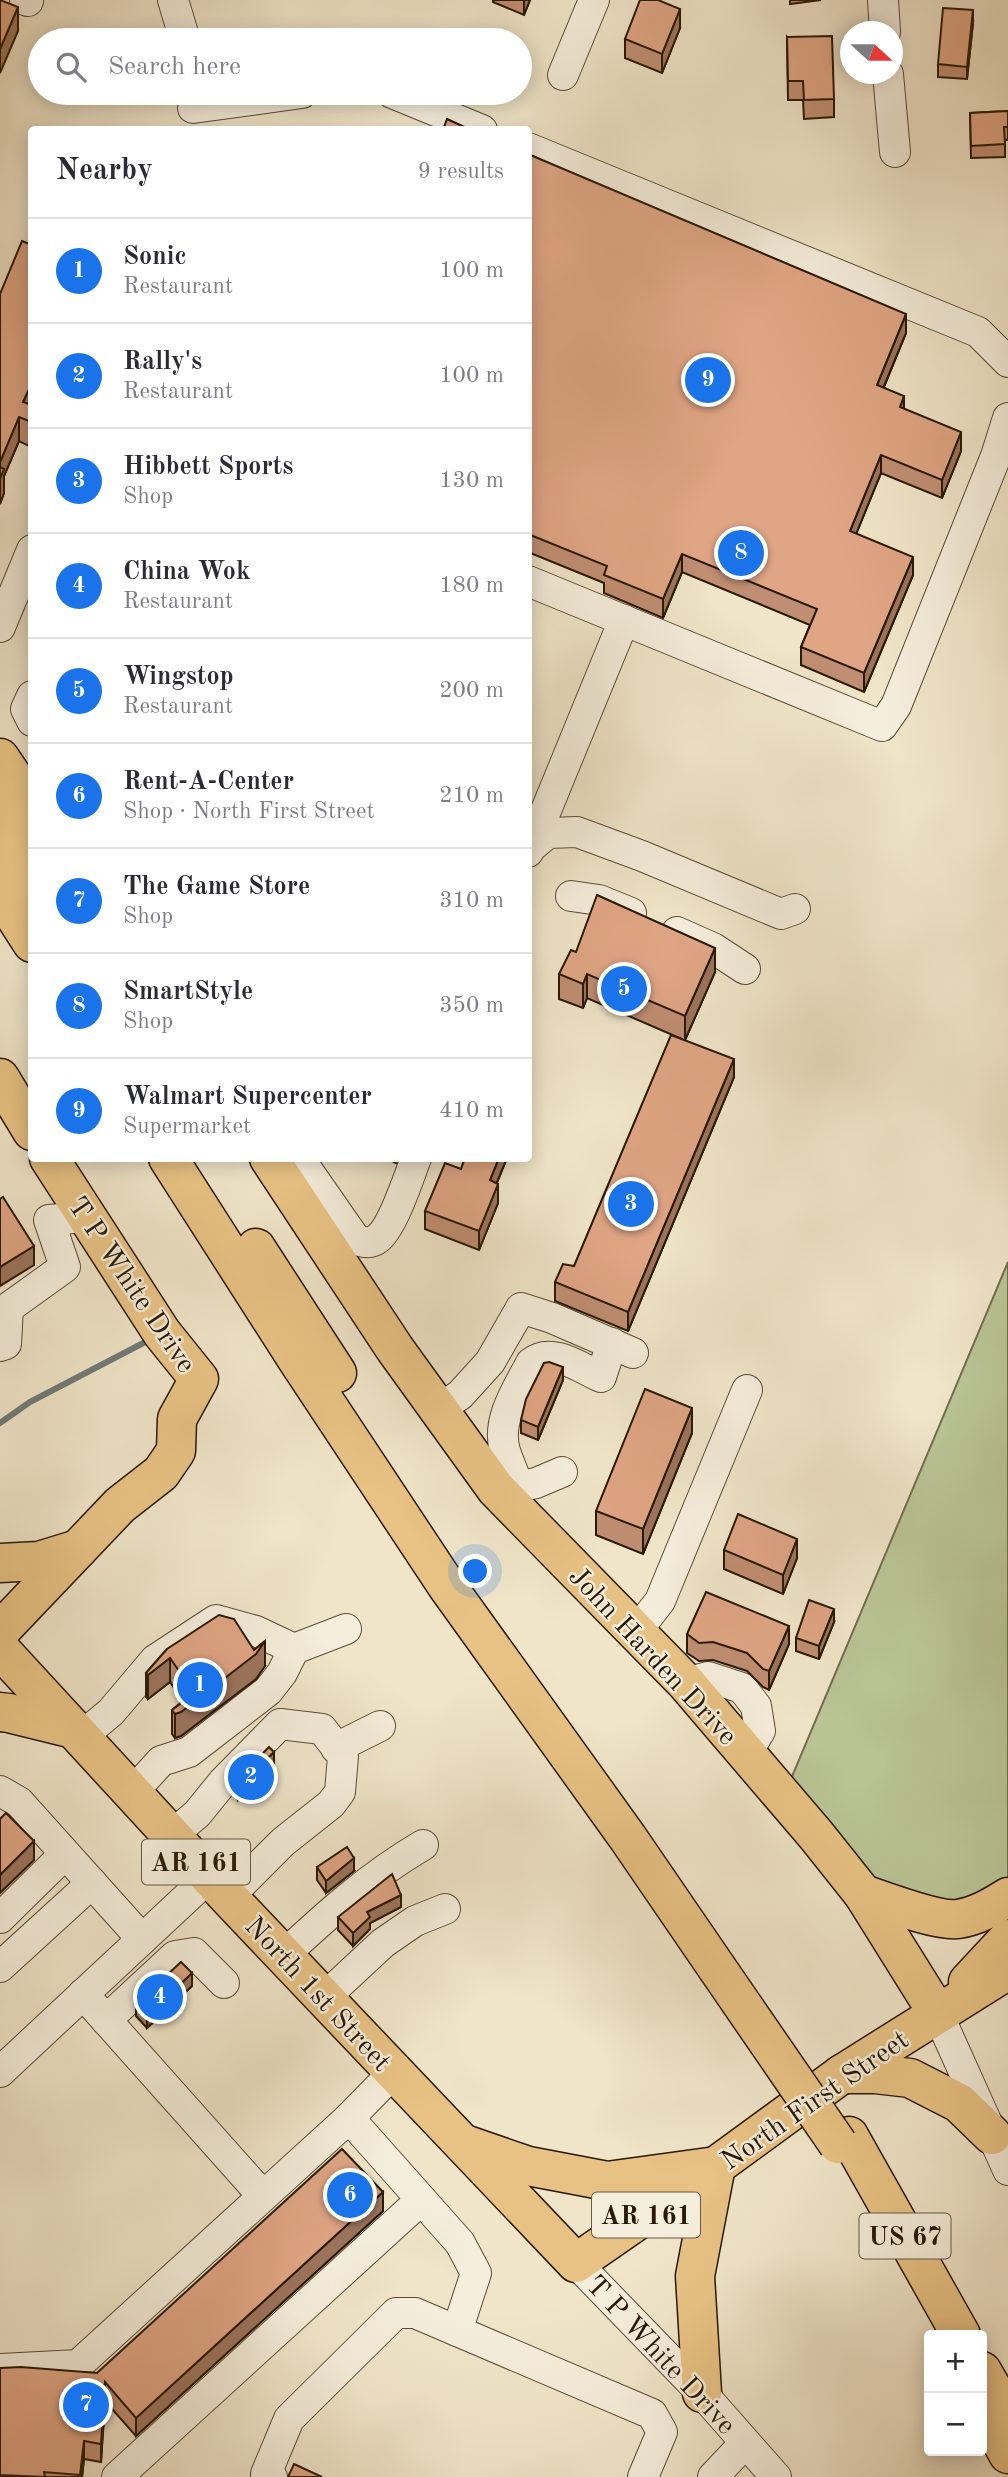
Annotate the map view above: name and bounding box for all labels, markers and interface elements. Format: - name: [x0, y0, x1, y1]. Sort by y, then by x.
- north arrow: [840, 21, 903, 84]
- search box: [28, 28, 532, 105]
- icon: search: [52, 48, 90, 86]
- text: Search here: [108, 54, 241, 80]
- text: Nearby: [56, 156, 153, 186]
- text: 9 results: [418, 160, 504, 183]
- text: Sonic: [123, 244, 187, 270]
- text: 1: [72, 259, 86, 282]
- text: 100 m: [439, 259, 504, 282]
- text: Restaurant: [123, 275, 233, 298]
- text: Rally's: [123, 349, 202, 375]
- pin: 9: [685, 354, 731, 406]
- text: 2: [72, 364, 86, 387]
- text: 100 m: [439, 364, 504, 387]
- text: Restaurant: [123, 380, 233, 403]
- text: Hibbett Sports: [123, 454, 293, 480]
- text: 3: [72, 469, 86, 492]
- text: 130 m: [439, 469, 504, 492]
- text: Shop: [123, 485, 173, 508]
- pin: 8: [718, 527, 764, 579]
- text: China Wok: [123, 559, 251, 585]
- text: 4: [72, 574, 86, 597]
- text: 180 m: [439, 574, 504, 597]
- text: Restaurant: [123, 590, 233, 613]
- text: Wingstop: [123, 664, 234, 690]
- text: 5: [72, 679, 86, 702]
- text: 200 m: [439, 679, 504, 702]
- text: Restaurant: [123, 695, 233, 718]
- text: Rent-A-Center: [123, 769, 294, 795]
- text: 6: [72, 784, 86, 807]
- text: 210 m: [439, 784, 504, 807]
- text: Shop · North First Street: [123, 800, 375, 823]
- text: The Game Store: [123, 874, 310, 900]
- text: 7: [72, 889, 86, 912]
- text: 310 m: [439, 889, 504, 912]
- text: Shop: [123, 905, 173, 928]
- pin: 5: [601, 963, 647, 1015]
- text: SmartStyle: [123, 979, 253, 1005]
- text: 8: [72, 994, 86, 1017]
- text: 350 m: [439, 994, 504, 1017]
- text: Shop: [123, 1010, 173, 1033]
- text: Walmart Supercenter: [123, 1084, 372, 1110]
- text: 9: [72, 1099, 86, 1122]
- text: 410 m: [439, 1099, 504, 1122]
- text: Supermarket: [123, 1115, 251, 1138]
- pin: 3: [608, 1178, 654, 1230]
- street label: T P White Drive: [62, 1193, 199, 1379]
- your location: [458, 1554, 492, 1588]
- street label: John Harden Drive: [562, 1563, 741, 1752]
- pin: 1: [177, 1659, 223, 1711]
- pin: 2: [228, 1751, 274, 1803]
- road number: AR 161: [142, 1840, 250, 1884]
- street label: North 1st Street: [238, 1912, 395, 2078]
- pin: 4: [137, 1971, 183, 2023]
- street label: North First Street: [717, 2026, 915, 2177]
- pin: 6: [327, 2169, 373, 2221]
- road number: AR 161: [592, 2192, 700, 2238]
- road number: US 67: [860, 2214, 950, 2258]
- street label: T P White Drive: [580, 2271, 740, 2441]
- map controls: [924, 2330, 987, 2456]
- button: +: [924, 2330, 987, 2393]
- pin: 7: [63, 2379, 109, 2431]
- button: −: [924, 2393, 987, 2456]

